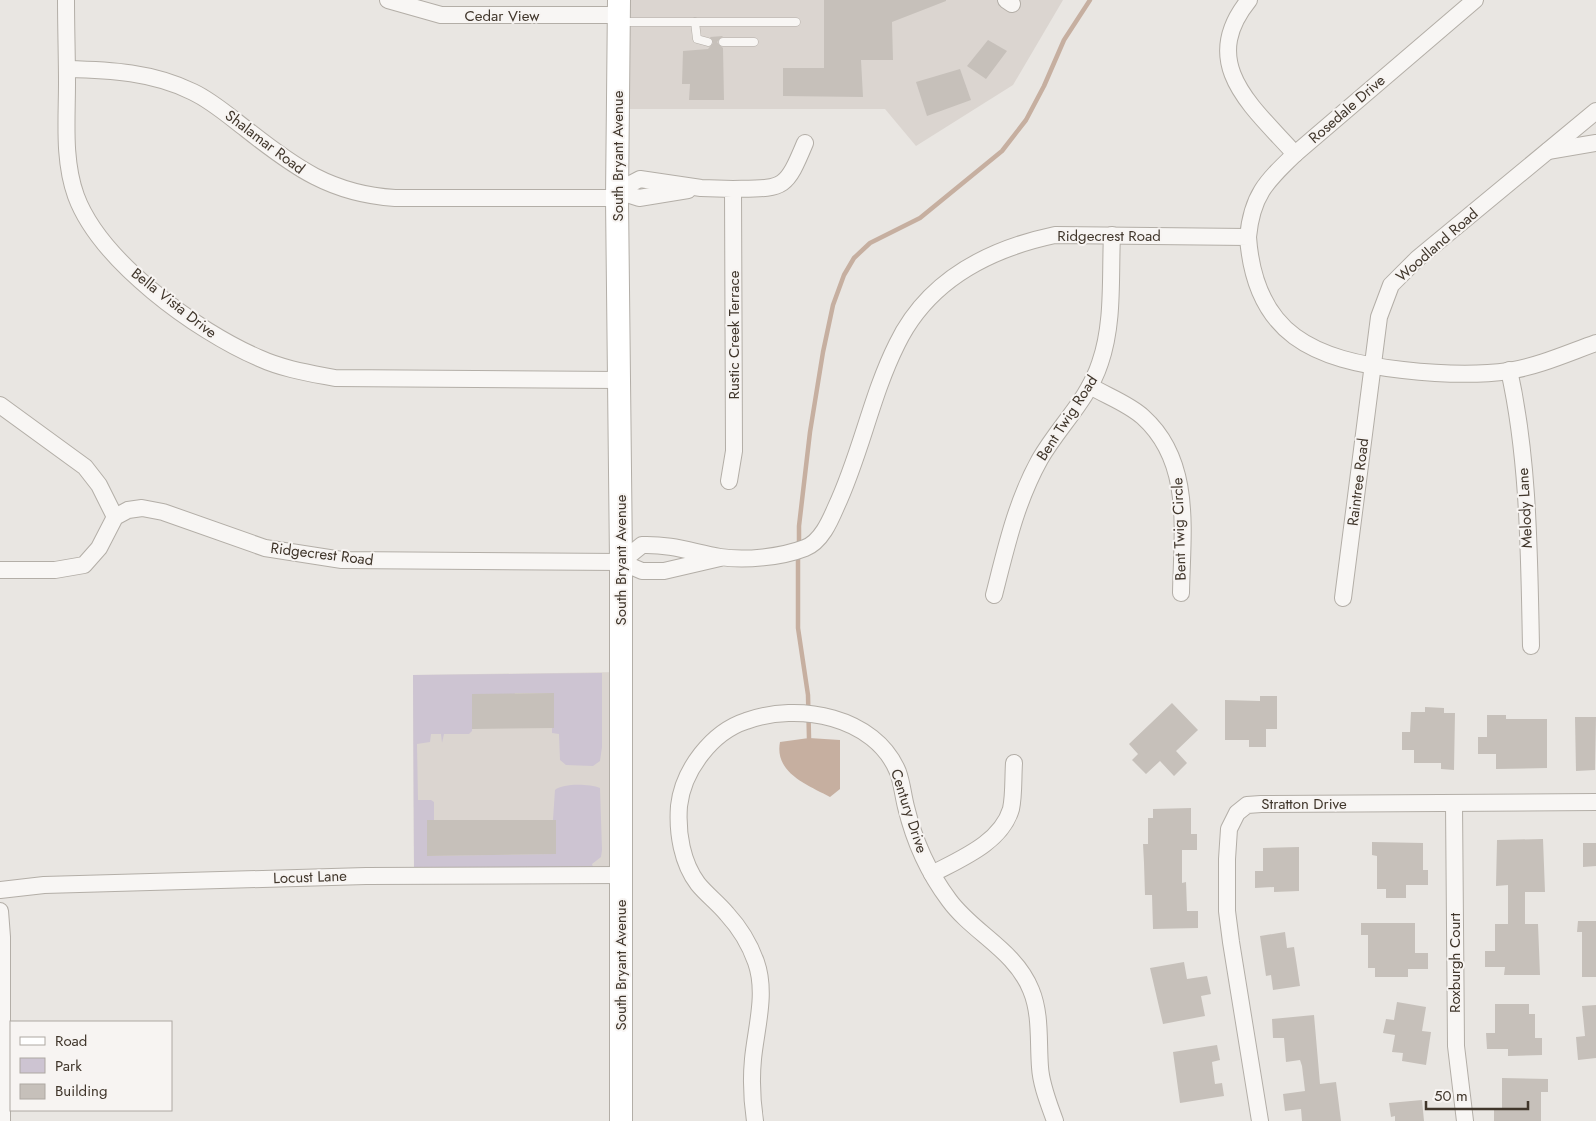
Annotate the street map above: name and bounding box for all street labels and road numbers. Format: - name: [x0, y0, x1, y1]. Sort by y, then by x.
- street label: Cedar View: [465, 5, 540, 27]
- street label: Rosedale Drive: [1304, 69, 1390, 149]
- street label: South Bryant Avenue: [607, 90, 629, 221]
- street label: Shalamar Road: [220, 105, 310, 179]
- street label: Woodland Road: [1391, 203, 1483, 287]
- street label: Ridgecrest Road: [1057, 225, 1161, 247]
- street label: Bella Vista Drive: [127, 263, 222, 344]
- street label: Rustic Creek Terrace: [723, 270, 745, 399]
- street label: Bent Twig Road: [1031, 371, 1103, 465]
- street label: Raintree Road: [1342, 437, 1374, 527]
- street label: Melody Lane: [1512, 467, 1538, 549]
- street label: Bent Twig Circle: [1166, 477, 1192, 581]
- street label: South Bryant Avenue: [610, 494, 632, 625]
- street label: Ridgecrest Road: [269, 537, 375, 571]
- street label: Century Drive: [885, 766, 933, 856]
- street label: Stratton Drive: [1261, 793, 1347, 815]
- street label: Locust Lane: [273, 865, 347, 889]
- street label: South Bryant Avenue: [610, 899, 632, 1030]
- street label: Roxburgh Court: [1444, 913, 1466, 1013]

